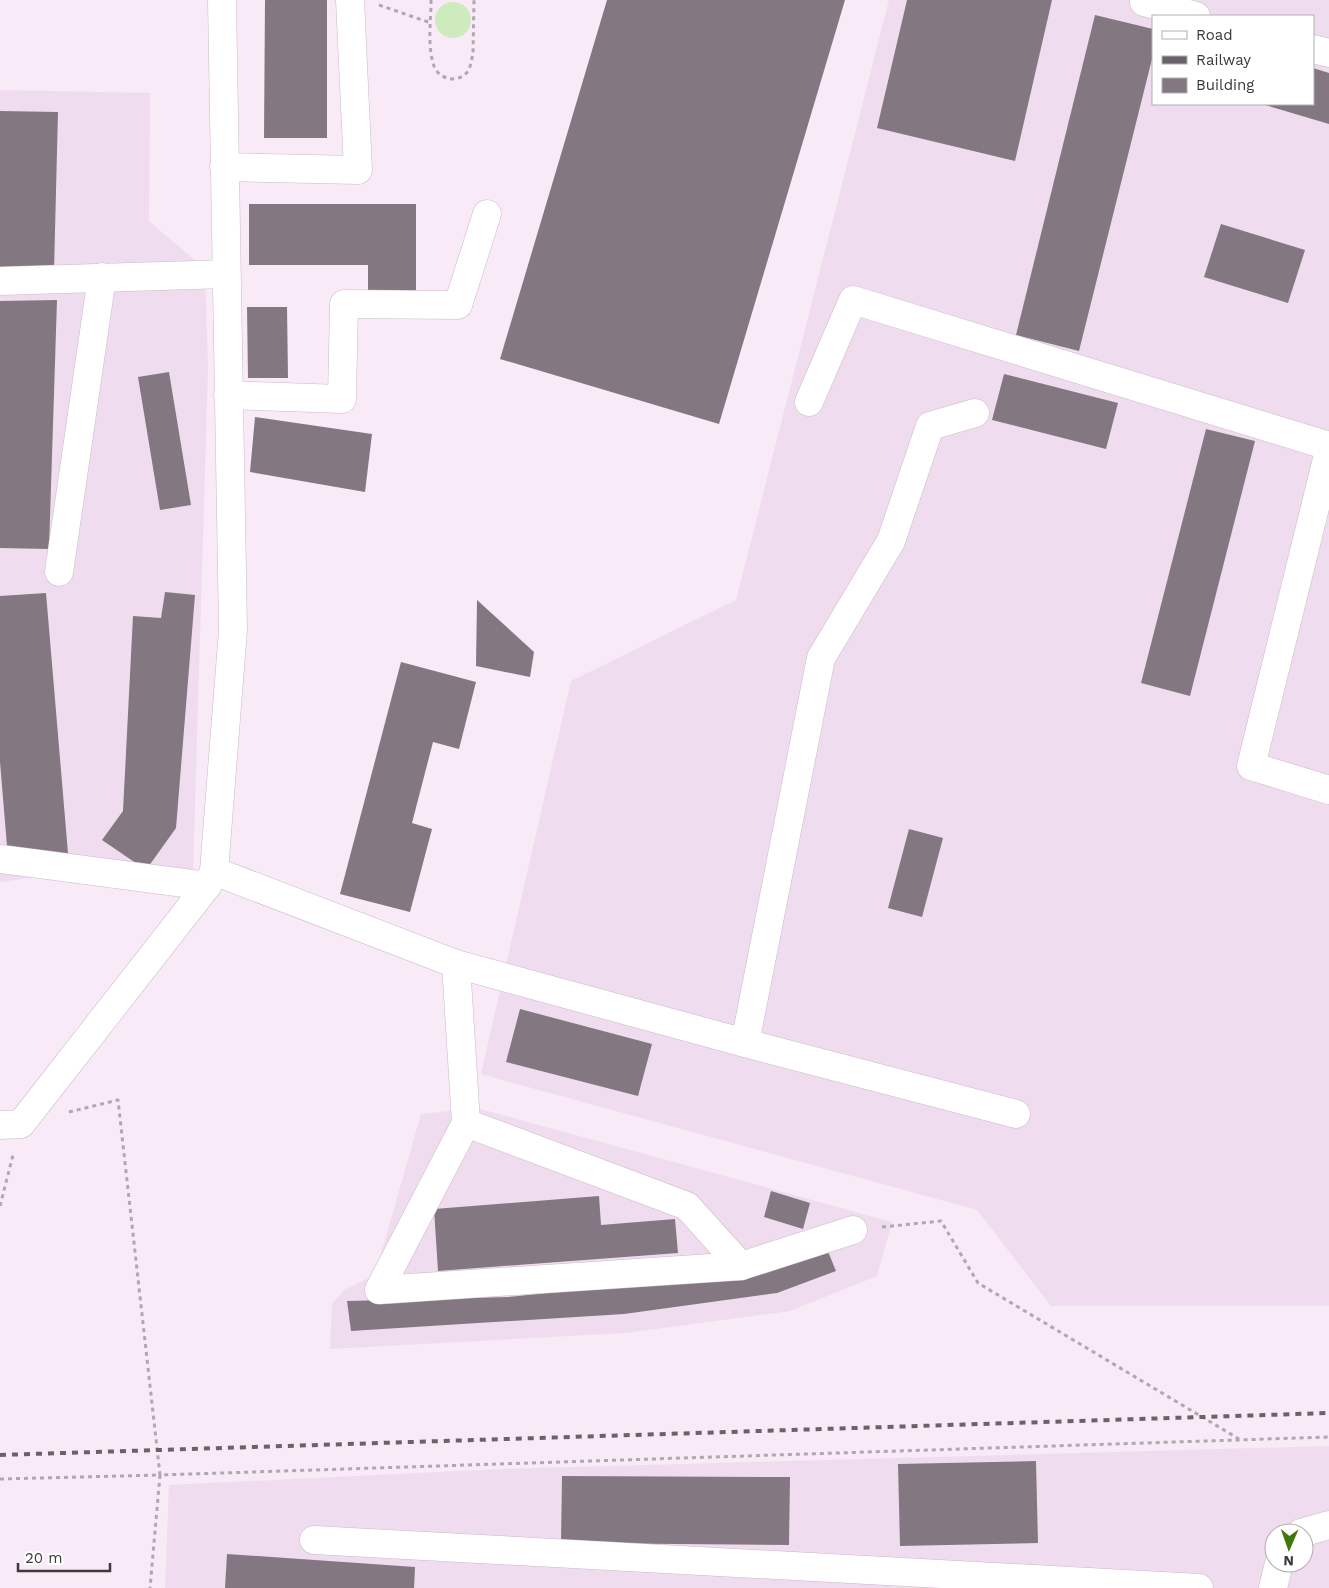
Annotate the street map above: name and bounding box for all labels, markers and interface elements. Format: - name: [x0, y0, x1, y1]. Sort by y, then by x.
- legend: [1152, 15, 1314, 105]
- text: Road: [1196, 26, 1233, 44]
- text: Railway: [1196, 51, 1251, 69]
- text: Building: [1196, 76, 1254, 94]
- north arrow: [1264, 1523, 1314, 1573]
- scale bar: [18, 1540, 110, 1572]
- text: 20 m: [25, 1549, 63, 1567]
- text: N: [1283, 1553, 1294, 1569]

